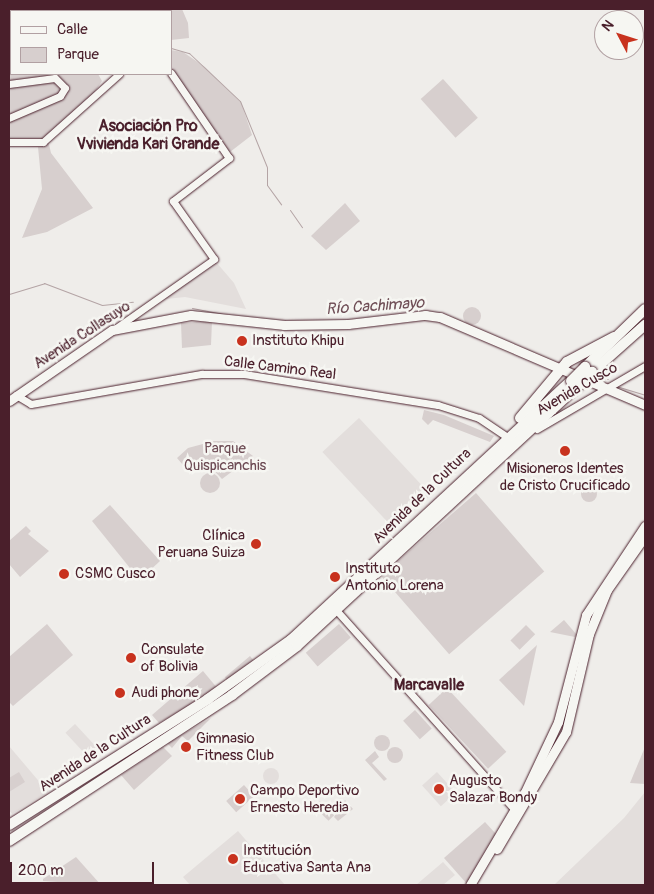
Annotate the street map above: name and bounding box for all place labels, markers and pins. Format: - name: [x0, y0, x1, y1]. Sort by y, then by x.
- place label: Instituto Khipu: [252, 332, 344, 350]
- marker: Instituto Khipu: [236, 335, 248, 347]
- marker: Misioneros Identes de Cristo Crucificado: [559, 445, 571, 457]
- place label: Misioneros Identes de Cristo Crucificado: [500, 459, 630, 494]
- place label: Clínica Peruana Suiza: [157, 526, 245, 561]
- marker: Clínica Peruana Suiza: [249, 537, 263, 551]
- place label: Instituto Antonio Lorena: [345, 559, 444, 594]
- place label: CSMC Cusco: [75, 565, 155, 583]
- marker: CSMC Cusco: [57, 567, 71, 581]
- marker: Instituto Antonio Lorena: [329, 571, 341, 583]
- place label: Consulate of Bolivia: [141, 640, 204, 675]
- marker: Consulate of Bolivia: [125, 652, 137, 664]
- place label: Audi phone: [131, 684, 199, 702]
- marker: Audi phone: [113, 686, 127, 700]
- place label: Gimnasio Fitness Club: [196, 729, 274, 764]
- marker: Gimnasio Fitness Club: [180, 741, 192, 753]
- place label: Augusto Salazar Bondy: [449, 771, 537, 806]
- place label: Campo Deportivo Ernesto Heredia: [250, 781, 359, 816]
- marker: Augusto Salazar Bondy: [433, 783, 445, 795]
- marker: Campo Deportivo Ernesto Heredia: [234, 793, 246, 805]
- place label: Institución Educativa Santa Ana: [243, 841, 371, 876]
- marker: Institución Educativa Santa Ana: [227, 853, 239, 865]

